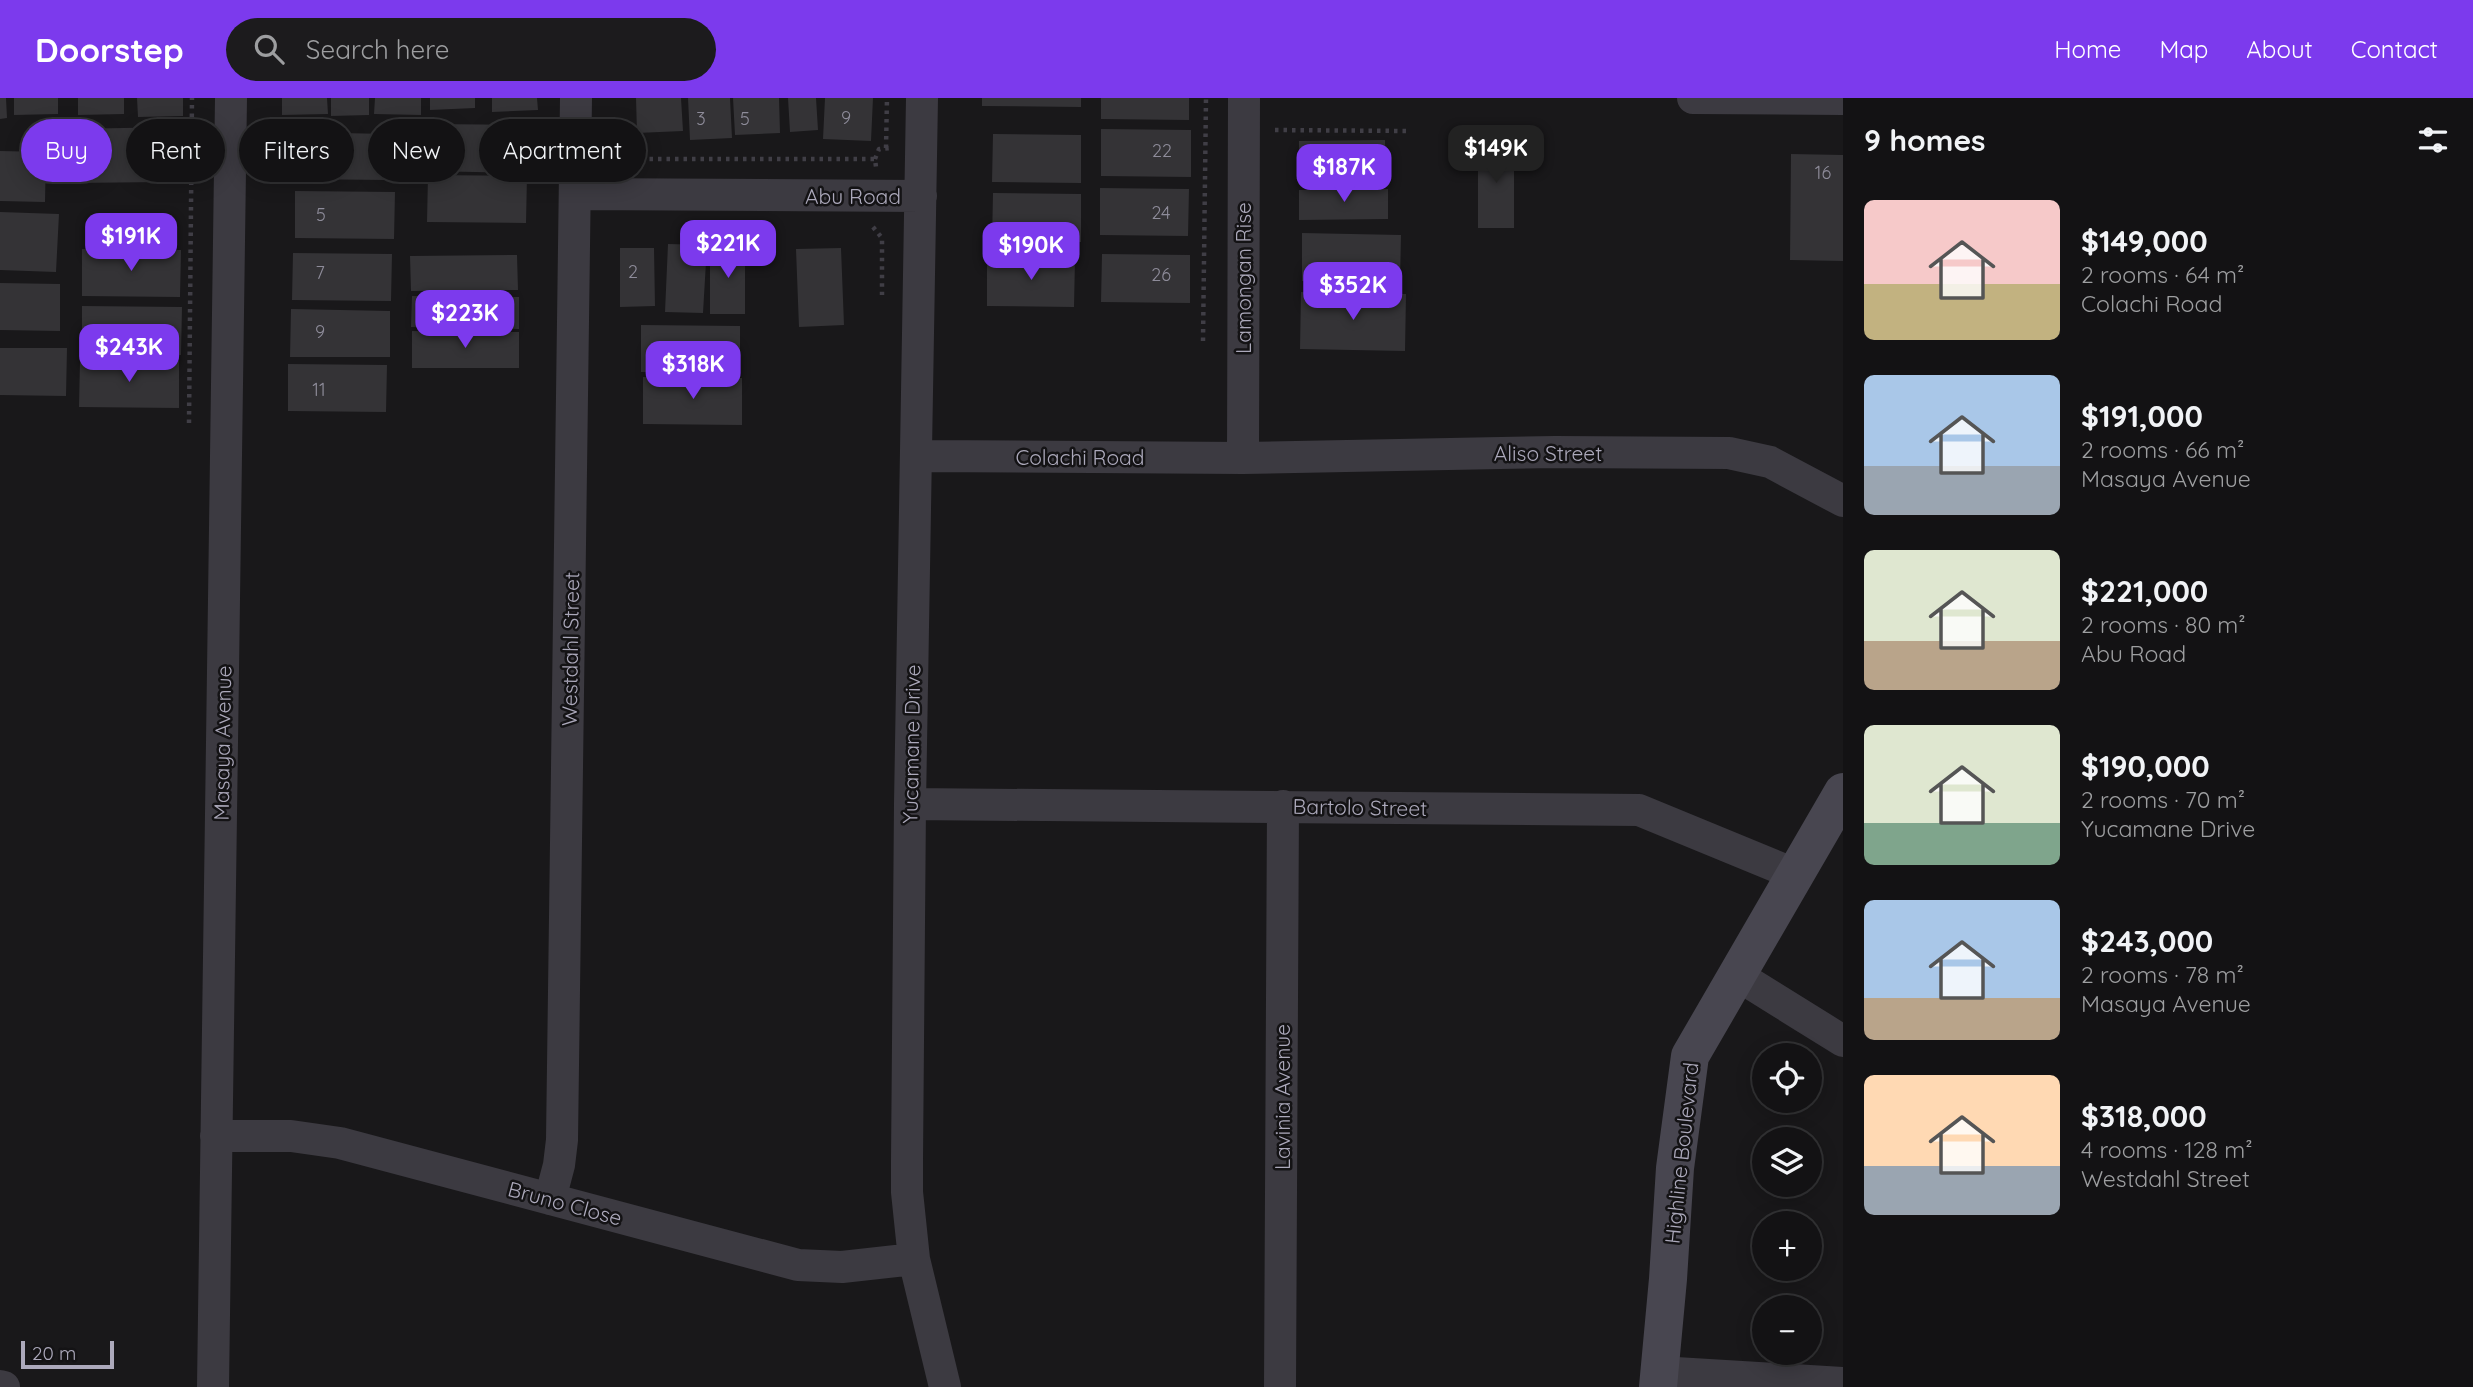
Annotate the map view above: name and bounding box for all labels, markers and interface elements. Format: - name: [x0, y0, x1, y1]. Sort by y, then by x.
- search box: [226, 18, 716, 81]
- text: Doorstep: [35, 29, 184, 70]
- icon: search: [250, 30, 288, 68]
- text: Search here: [306, 33, 449, 66]
- text: Home: [2054, 34, 2121, 64]
- text: Map: [2159, 34, 2208, 64]
- text: About: [2246, 34, 2313, 64]
- text: Contact: [2351, 34, 2438, 64]
- house number: 9: [841, 106, 851, 129]
- house number: 3: [696, 107, 706, 130]
- house number: 5: [740, 107, 750, 130]
- chip: Buy: [21, 119, 112, 182]
- chip: Rent: [126, 119, 225, 182]
- chip: Filters: [239, 119, 354, 182]
- chip: New: [368, 119, 465, 182]
- chip: Apartment: [479, 119, 646, 182]
- text: 9 homes: [1864, 121, 1986, 159]
- icon: filters: [2414, 121, 2452, 159]
- pin: $149K: [1447, 126, 1545, 185]
- text: $149K: [1464, 133, 1528, 162]
- house number: 22: [1152, 139, 1172, 162]
- pin: $187K: [1295, 144, 1393, 204]
- text: $187K: [1313, 152, 1375, 181]
- house number: 16: [1815, 161, 1831, 184]
- street label: Abu Road: [805, 183, 901, 209]
- house number: 24: [1151, 201, 1171, 224]
- street label: Lamongan Rise: [1230, 202, 1256, 354]
- house number: 5: [316, 203, 326, 226]
- pin: $191K: [82, 214, 180, 273]
- pin: $221K: [679, 220, 777, 280]
- text: $191K: [101, 221, 161, 250]
- pin: $190K: [982, 222, 1080, 282]
- text: $149,000: [2081, 222, 2208, 260]
- text: $221K: [696, 228, 760, 257]
- icon: home: [1920, 228, 2004, 312]
- text: $190K: [999, 230, 1063, 259]
- house number: 2: [628, 260, 638, 283]
- text: 2 rooms · 64 m²: [2081, 260, 2244, 289]
- house number: 7: [315, 261, 325, 284]
- pin: $352K: [1304, 262, 1402, 322]
- house number: 26: [1151, 263, 1171, 286]
- text: $352K: [1319, 270, 1387, 299]
- text: Colachi Road: [2081, 289, 2222, 318]
- pin: $223K: [416, 290, 514, 350]
- text: $223K: [431, 298, 499, 327]
- house number: 9: [315, 320, 325, 343]
- pin: $243K: [80, 324, 178, 384]
- text: $243K: [95, 332, 163, 361]
- pin: $318K: [644, 342, 742, 401]
- text: $318K: [662, 349, 724, 378]
- house number: 11: [312, 378, 326, 401]
- text: $191,000: [2081, 397, 2203, 435]
- icon: home: [1920, 403, 2004, 487]
- text: 2 rooms · 66 m²: [2081, 435, 2244, 464]
- street label: Aliso Street: [1494, 440, 1602, 466]
- street label: Colachi Road: [1015, 444, 1145, 470]
- text: Masaya Avenue: [2081, 464, 2251, 493]
- street label: Westdahl Street: [556, 572, 584, 726]
- text: $221,000: [2081, 572, 2208, 610]
- icon: home: [1920, 578, 2004, 662]
- text: 2 rooms · 80 m²: [2081, 610, 2246, 639]
- text: Abu Road: [2081, 639, 2186, 668]
- street label: Yucamane Drive: [897, 664, 925, 824]
- street label: Masaya Avenue: [208, 665, 236, 821]
- text: $190,000: [2081, 747, 2210, 785]
- icon: home: [1920, 753, 2004, 837]
- text: 2 rooms · 70 m²: [2081, 785, 2245, 814]
- street label: Bartolo Street: [1292, 793, 1428, 821]
- text: Yucamane Drive: [2081, 814, 2255, 843]
- text: $243,000: [2081, 922, 2213, 960]
- icon: home: [1920, 928, 2004, 1012]
- text: 2 rooms · 78 m²: [2081, 960, 2244, 989]
- text: Masaya Avenue: [2081, 989, 2251, 1018]
- street label: Lavinia Avenue: [1269, 1024, 1295, 1170]
- map controls: [1752, 1043, 1822, 1365]
- button: locate: [1752, 1043, 1822, 1113]
- street label: Highline Boulevard: [1659, 1061, 1703, 1245]
- text: $318,000: [2081, 1097, 2207, 1135]
- icon: home: [1920, 1103, 2004, 1187]
- button: layers: [1752, 1127, 1822, 1197]
- text: 4 rooms · 128 m²: [2081, 1135, 2253, 1164]
- text: Westdahl Street: [2081, 1164, 2250, 1193]
- street label: Bruno Close: [505, 1175, 625, 1231]
- button: +: [1752, 1211, 1822, 1281]
- button: −: [1752, 1295, 1822, 1365]
- scale bar: [21, 1338, 114, 1370]
- text: 20 m: [32, 1341, 76, 1365]

